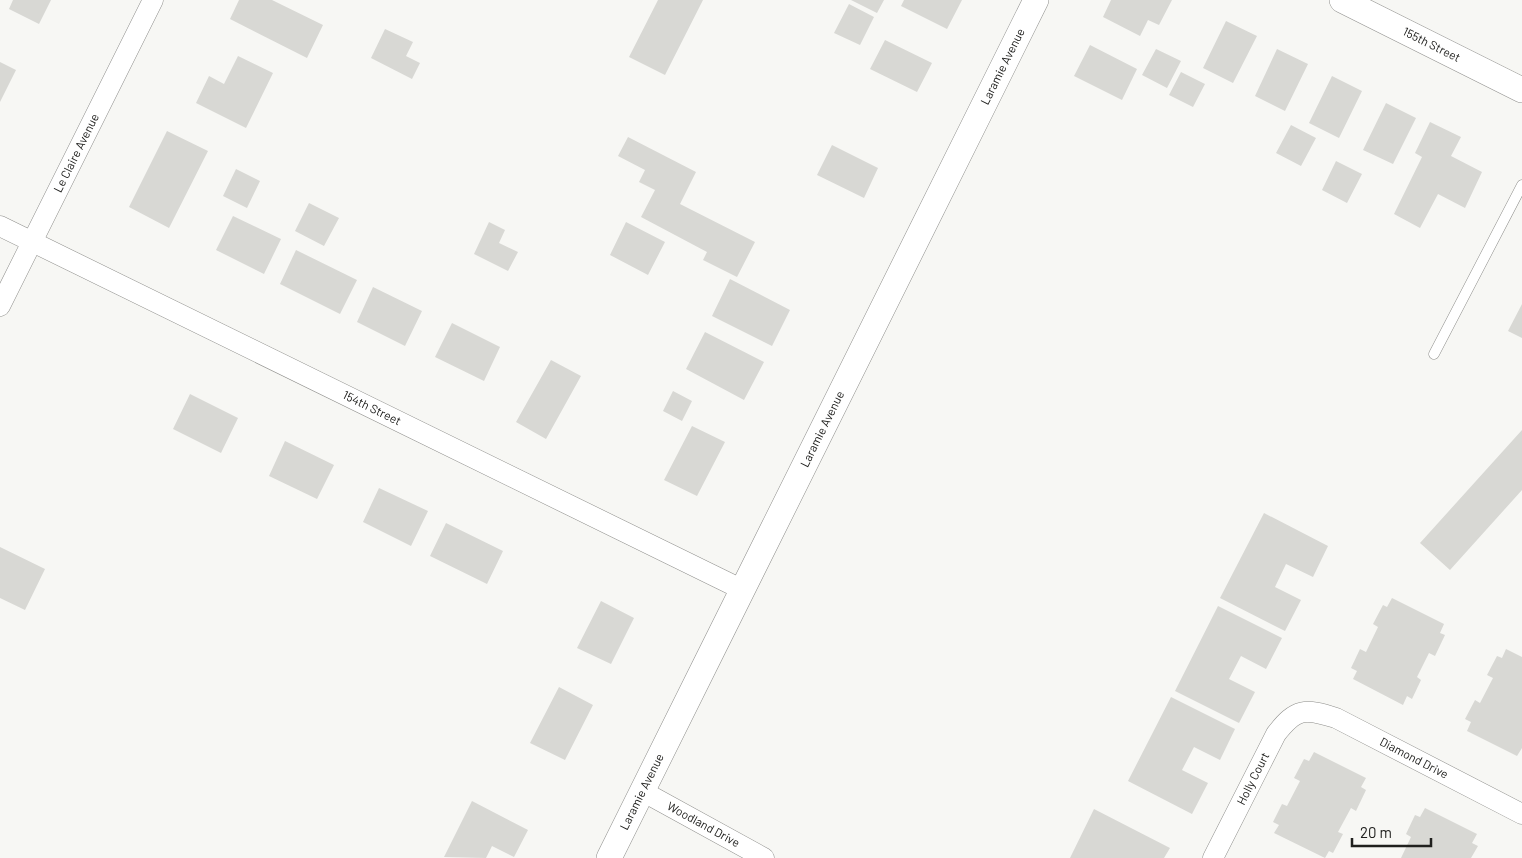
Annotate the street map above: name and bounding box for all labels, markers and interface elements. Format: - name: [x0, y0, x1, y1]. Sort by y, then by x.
- street label: 155th Street: [1401, 24, 1463, 64]
- street label: Laramie Avenue: [977, 26, 1027, 107]
- street label: Le Claire Avenue: [50, 111, 101, 194]
- street label: 154th Street: [341, 387, 404, 427]
- street label: Laramie Avenue: [797, 388, 846, 469]
- street label: Diamond Drive: [1378, 734, 1451, 781]
- street label: Holly Court: [1233, 750, 1272, 807]
- street label: Laramie Avenue: [616, 751, 666, 832]
- street label: Woodland Drive: [665, 798, 743, 849]
- scale bar: [1352, 816, 1431, 848]
- text: 20 m: [1360, 823, 1392, 841]

